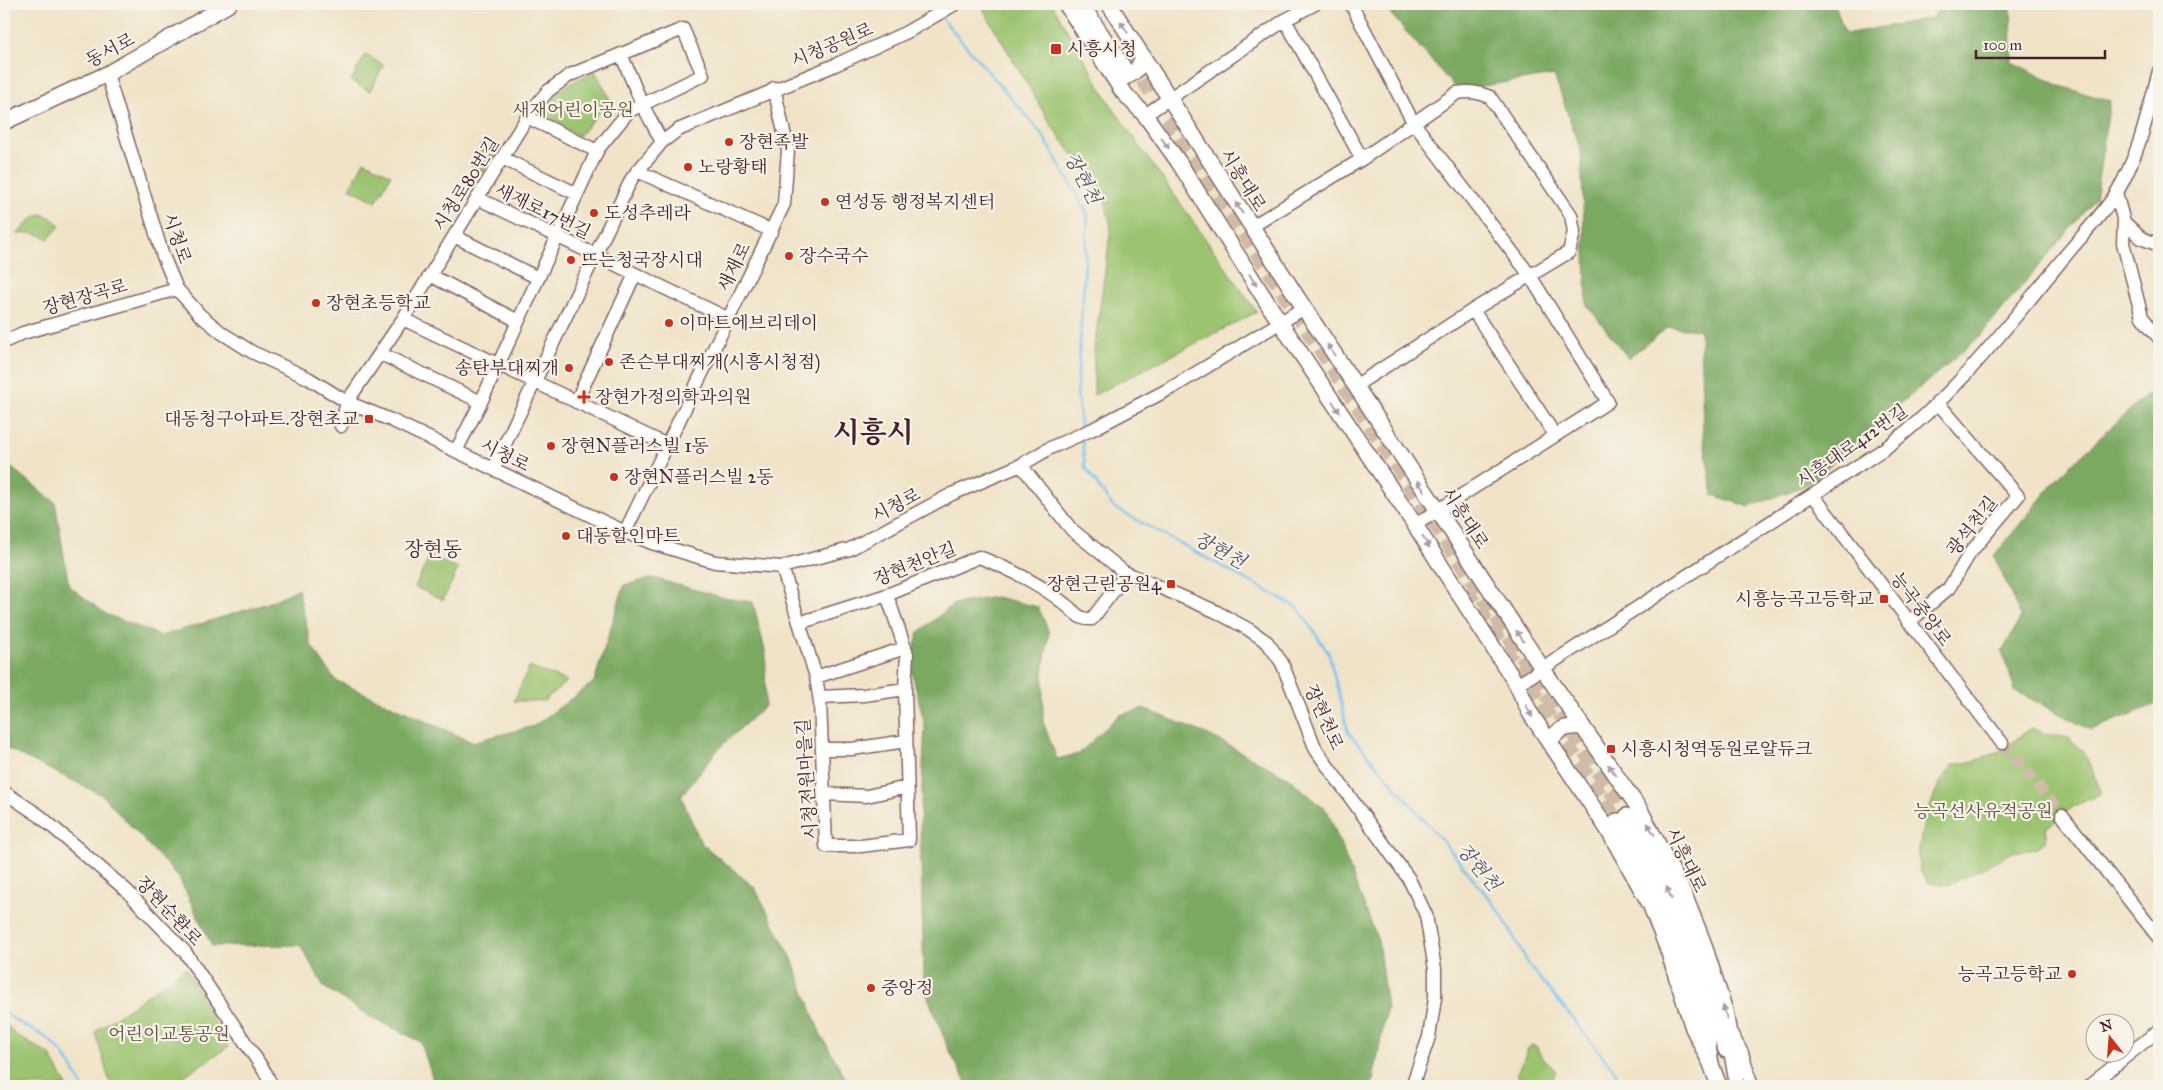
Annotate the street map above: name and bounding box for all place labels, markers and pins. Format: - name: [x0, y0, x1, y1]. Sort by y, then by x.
- place label: 시흥시청: [1067, 38, 1137, 60]
- marker: 시흥시청: [1049, 42, 1063, 56]
- place label: 장현족발: [739, 131, 809, 153]
- marker: 장현족발: [723, 136, 735, 148]
- place label: 노랑황태: [698, 156, 768, 178]
- marker: 노랑황태: [682, 161, 694, 173]
- place label: 연성동 행정복지센터: [835, 191, 995, 213]
- marker: 연성동 행정복지센터: [819, 196, 831, 208]
- place label: 도성추레라: [604, 202, 692, 224]
- marker: 도성추레라: [588, 207, 600, 219]
- place label: 장수국수: [799, 245, 869, 267]
- place label: 뜨는청국장시대: [581, 249, 703, 271]
- marker: 장수국수: [783, 250, 795, 262]
- marker: 뜨는청국장시대: [565, 254, 577, 266]
- place label: 장현초등학교: [326, 292, 431, 314]
- marker: 장현초등학교: [310, 297, 322, 309]
- place label: 이마트에브리데이: [679, 312, 818, 334]
- marker: 이마트에브리데이: [663, 317, 675, 329]
- place label: 존슨부대찌개(시흥시청점): [619, 351, 820, 374]
- marker: 존슨부대찌개(시흥시청점): [603, 356, 615, 368]
- place label: 송탄부대찌개: [455, 357, 559, 379]
- marker: 송탄부대찌개: [563, 362, 575, 374]
- place label: 장현가정의학과의원: [595, 386, 752, 408]
- marker: 장현가정의학과의원: [577, 390, 591, 404]
- place label: 대동청구아파트.장현초교: [164, 408, 360, 430]
- marker: 대동청구아파트.장현초교: [363, 413, 375, 425]
- place label: 장현N플러스빌 1동: [561, 435, 709, 457]
- marker: 장현N플러스빌 1동: [545, 440, 557, 452]
- place label: 장현N플러스빌 2동: [624, 466, 774, 488]
- marker: 장현N플러스빌 2동: [608, 471, 620, 483]
- place label: 대동할인마트: [576, 525, 681, 547]
- marker: 대동할인마트: [560, 530, 572, 542]
- place label: 장현근린공원4: [1047, 573, 1162, 595]
- marker: 장현근린공원4: [1165, 578, 1177, 590]
- place label: 시흥능곡고등학교: [1735, 588, 1875, 610]
- marker: 시흥능곡고등학교: [1878, 593, 1890, 605]
- place label: 시흥시청역동원로얄듀크: [1621, 738, 1813, 760]
- marker: 시흥시청역동원로얄듀크: [1605, 743, 1617, 755]
- place label: 능곡고등학교: [1958, 963, 2063, 985]
- marker: 능곡고등학교: [2066, 968, 2078, 980]
- place label: 중앙정: [881, 977, 933, 999]
- marker: 중앙정: [865, 982, 877, 994]

